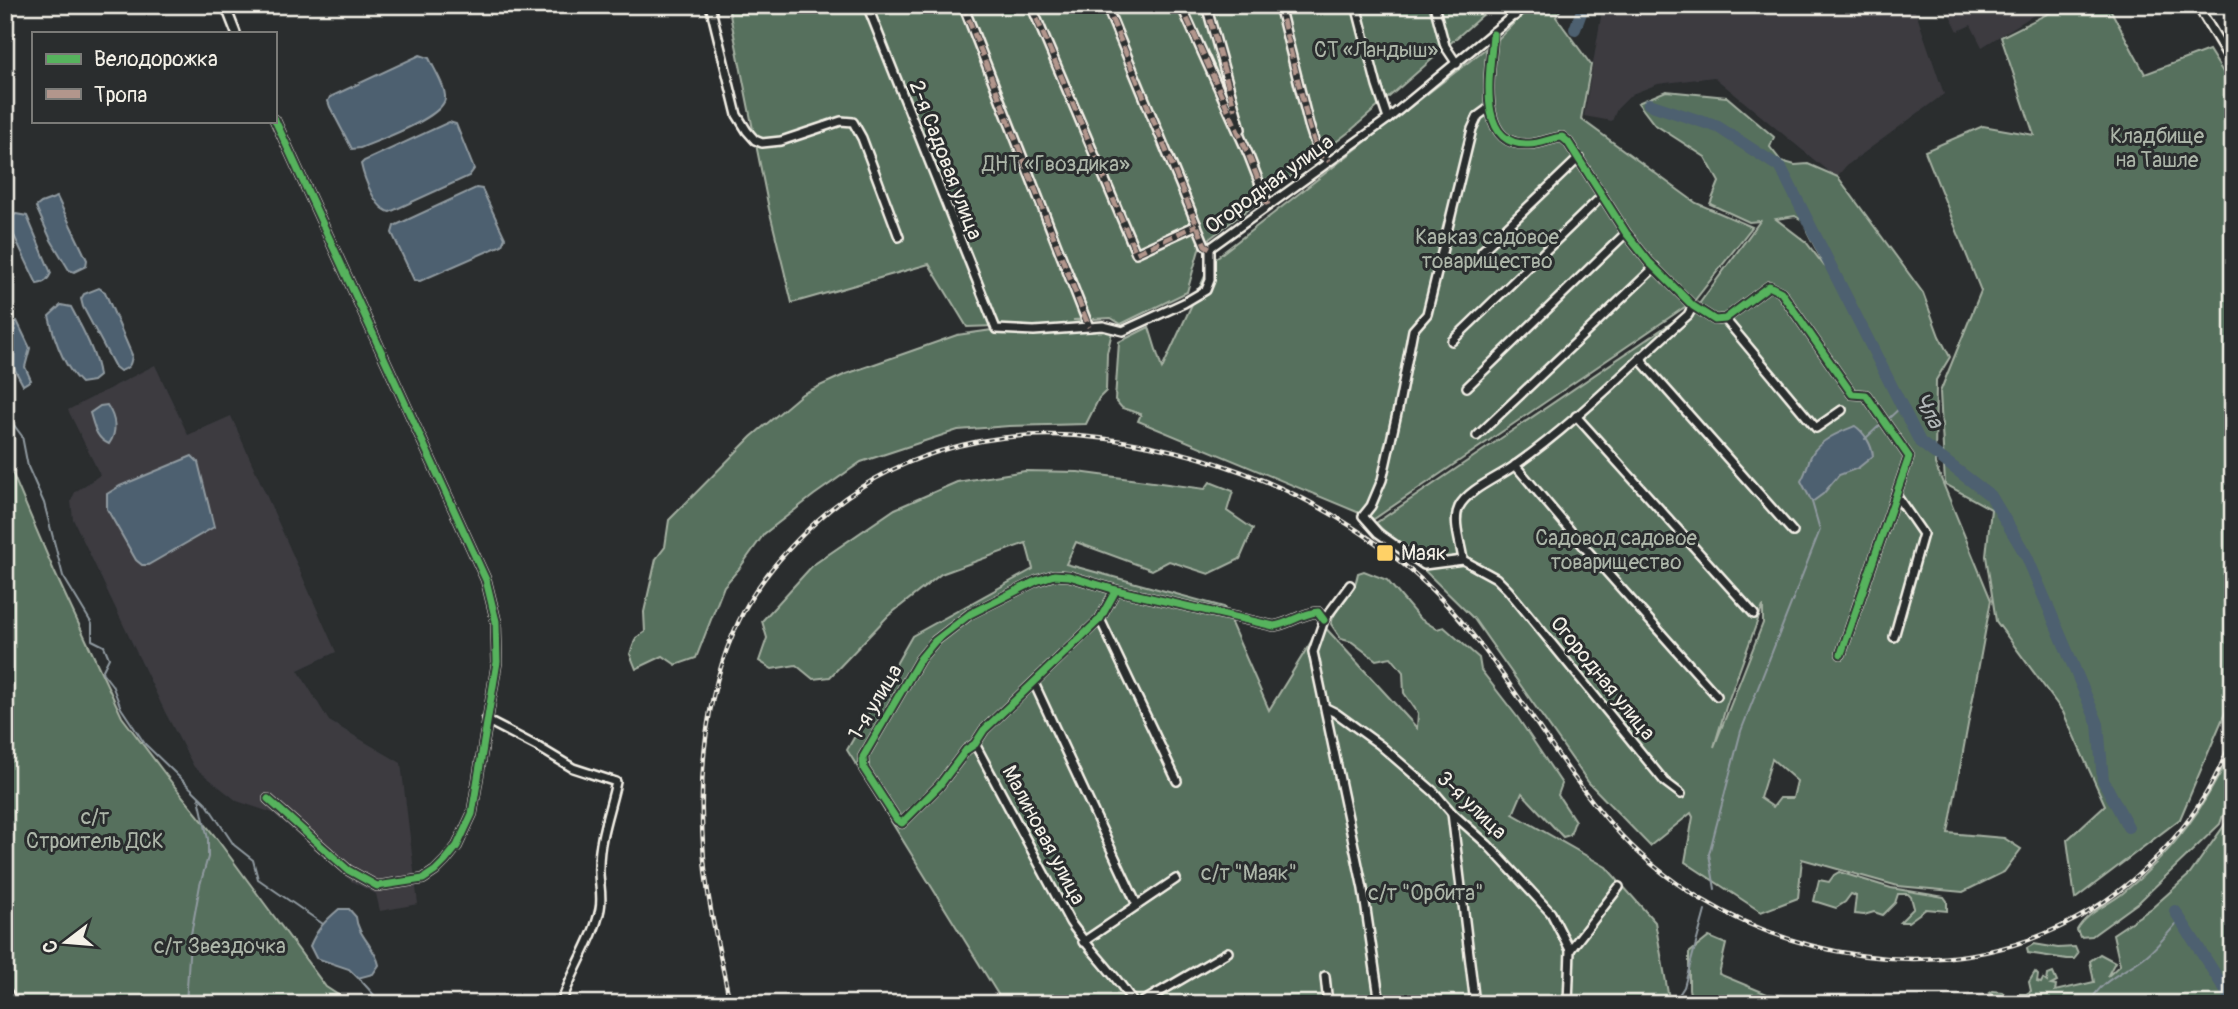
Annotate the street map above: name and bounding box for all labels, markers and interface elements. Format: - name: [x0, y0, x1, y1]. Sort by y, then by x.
- legend: [32, 32, 276, 122]
- park label: СТ «Ландыш»: [1314, 37, 1438, 64]
- text: Велодорожка: [94, 46, 218, 73]
- street label: 2-я Садовая улица: [903, 77, 988, 244]
- text: Тропа: [94, 82, 147, 109]
- park label: Кладбище на Ташле: [2110, 123, 2205, 174]
- street label: Огородная улица: [1200, 129, 1339, 240]
- park label: ДНТ «Гвоздика»: [981, 151, 1130, 178]
- park label: Кавказ садовое товарищество: [1415, 224, 1560, 275]
- water label: Чла: [1907, 387, 1951, 434]
- park label: Садовод садовое товарищество: [1535, 525, 1697, 576]
- place label: Маяк: [1401, 540, 1447, 567]
- marker: Маяк: [1375, 543, 1395, 563]
- street label: Огородная улица: [1544, 611, 1661, 746]
- street label: 1-я улица: [842, 659, 909, 745]
- street label: Малиновая улица: [996, 761, 1092, 909]
- street label: 3-я улица: [1431, 765, 1512, 845]
- park label: с/т Строитель ДСК: [26, 804, 164, 855]
- park label: с/т "Маяк": [1201, 860, 1297, 887]
- park label: с/т "Орбита": [1368, 880, 1484, 907]
- north arrow: [32, 908, 102, 978]
- park label: с/т Звездочка: [154, 933, 286, 960]
- text: С: [37, 937, 64, 955]

